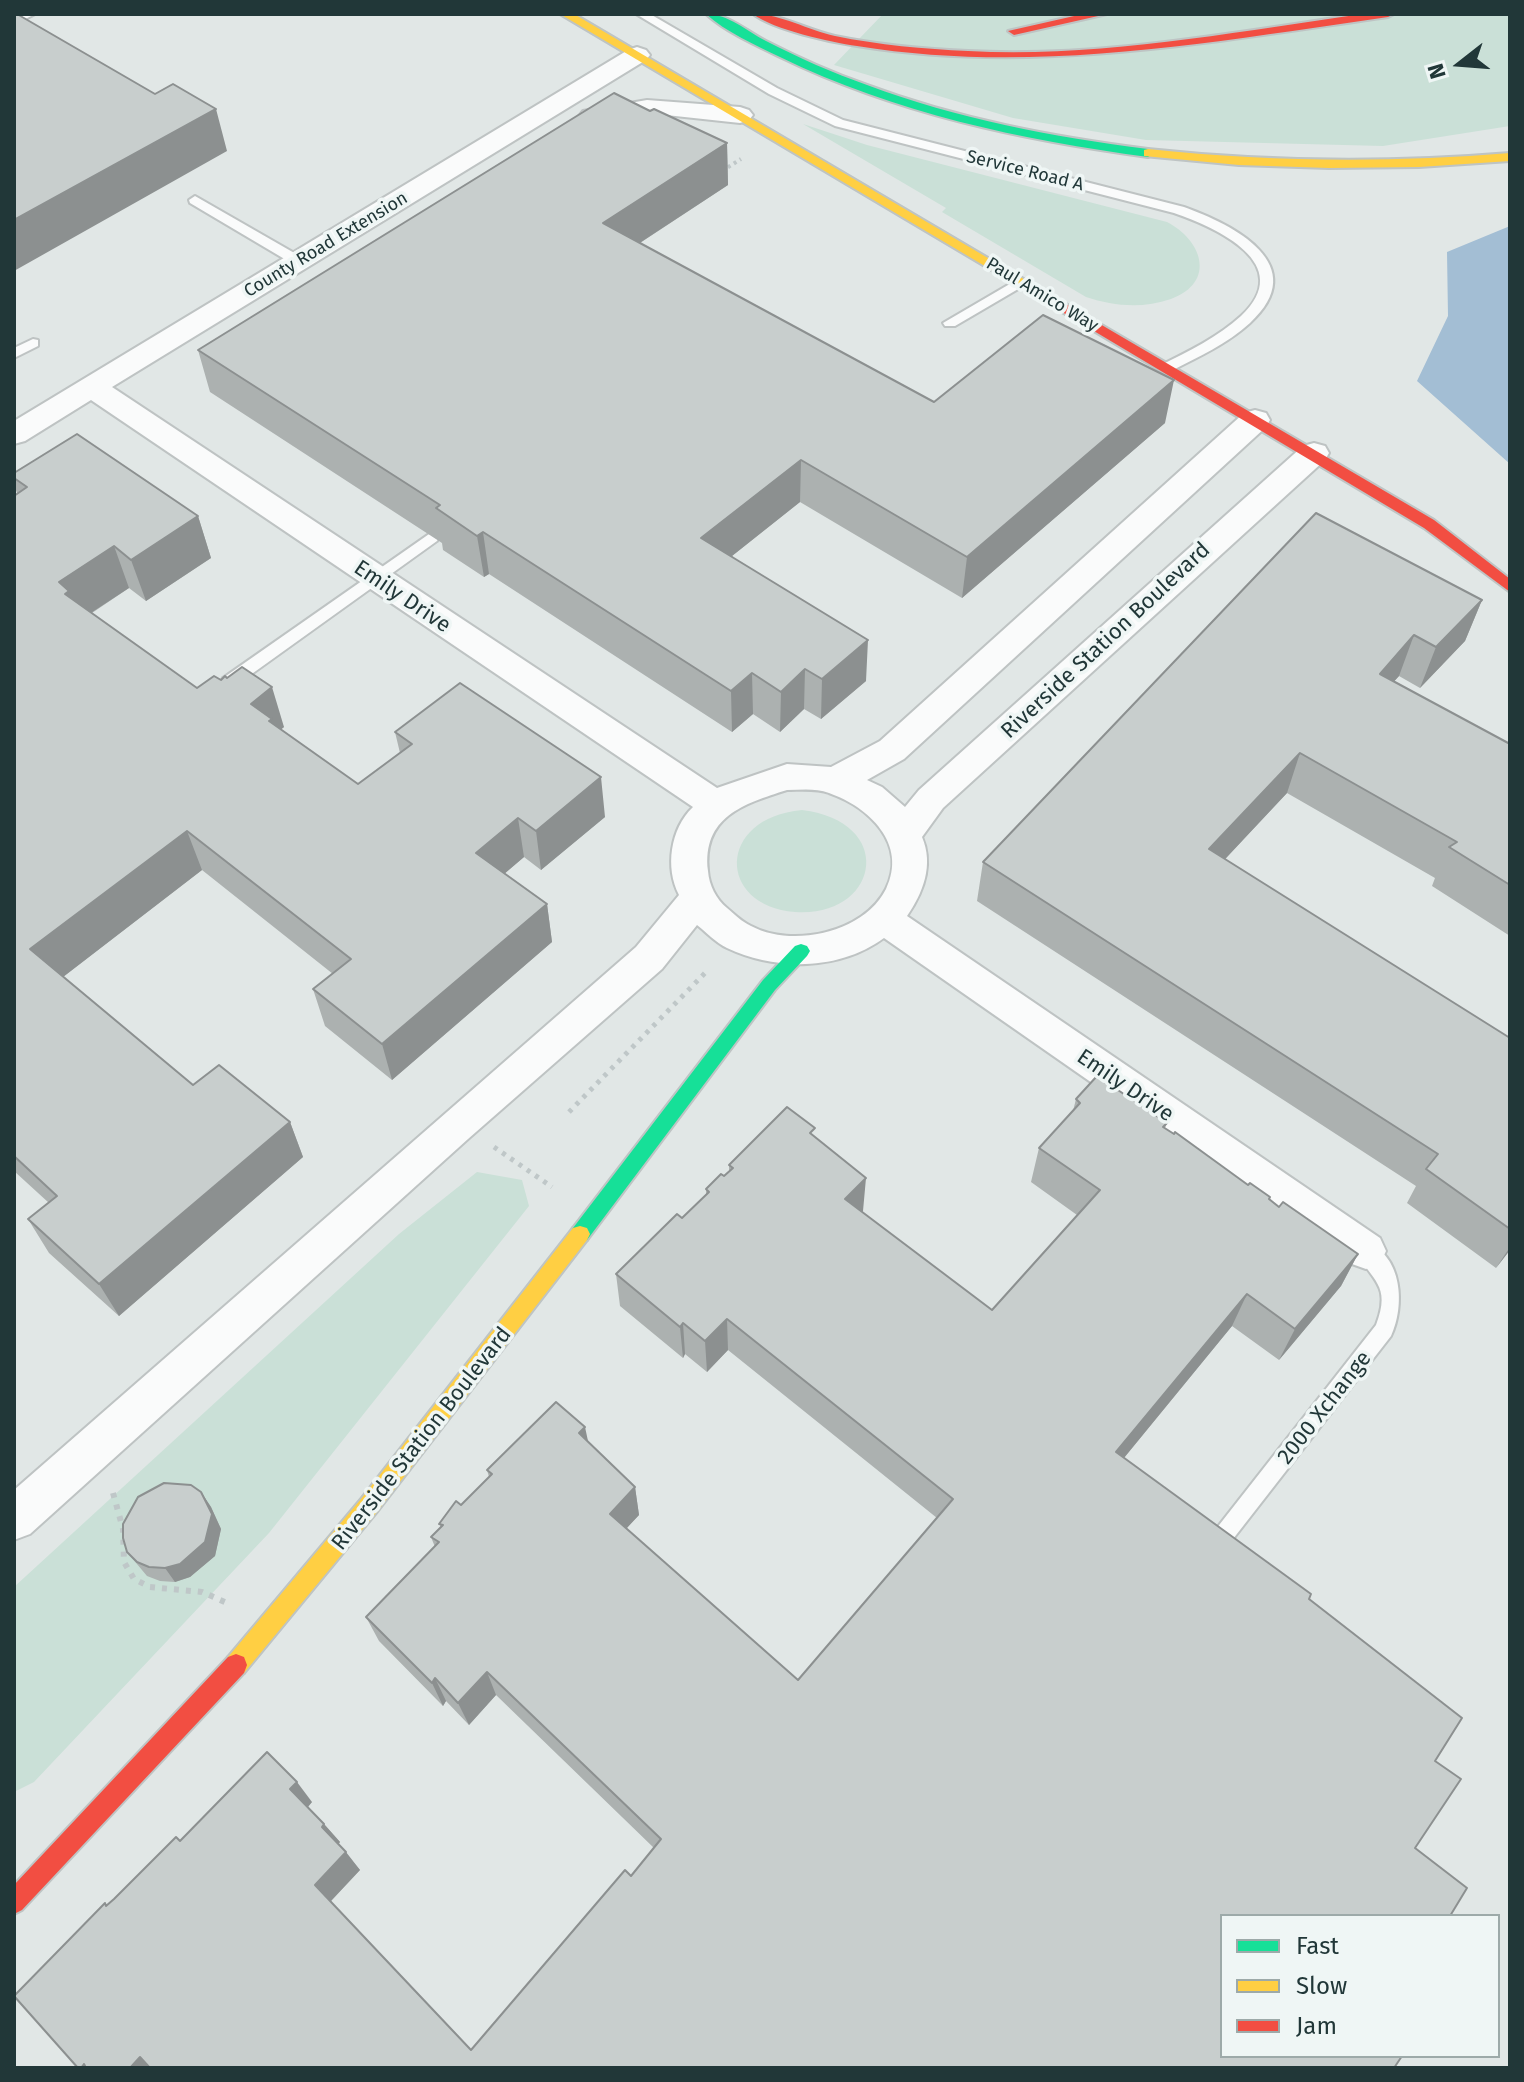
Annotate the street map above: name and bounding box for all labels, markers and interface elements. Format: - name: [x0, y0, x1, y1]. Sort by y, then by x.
- north arrow: [1420, 24, 1500, 104]
- text: N: [1422, 60, 1452, 82]
- street label: Service Road A: [964, 146, 1086, 196]
- street label: County Road Extension: [240, 188, 412, 302]
- street label: Paul Amico Way: [982, 253, 1102, 337]
- street label: Riverside Station Boulevard: [996, 537, 1216, 745]
- street label: Emily Drive: [349, 555, 455, 639]
- street label: Emily Drive: [1072, 1044, 1178, 1128]
- street label: Riverside Station Boulevard: [327, 1322, 517, 1556]
- street label: 2000 Xchange: [1273, 1346, 1377, 1470]
- legend: [1220, 1914, 1500, 2058]
- text: Fast: [1296, 1932, 1339, 1960]
- text: Slow: [1296, 1972, 1347, 2000]
- text: Jam: [1296, 2012, 1337, 2040]

